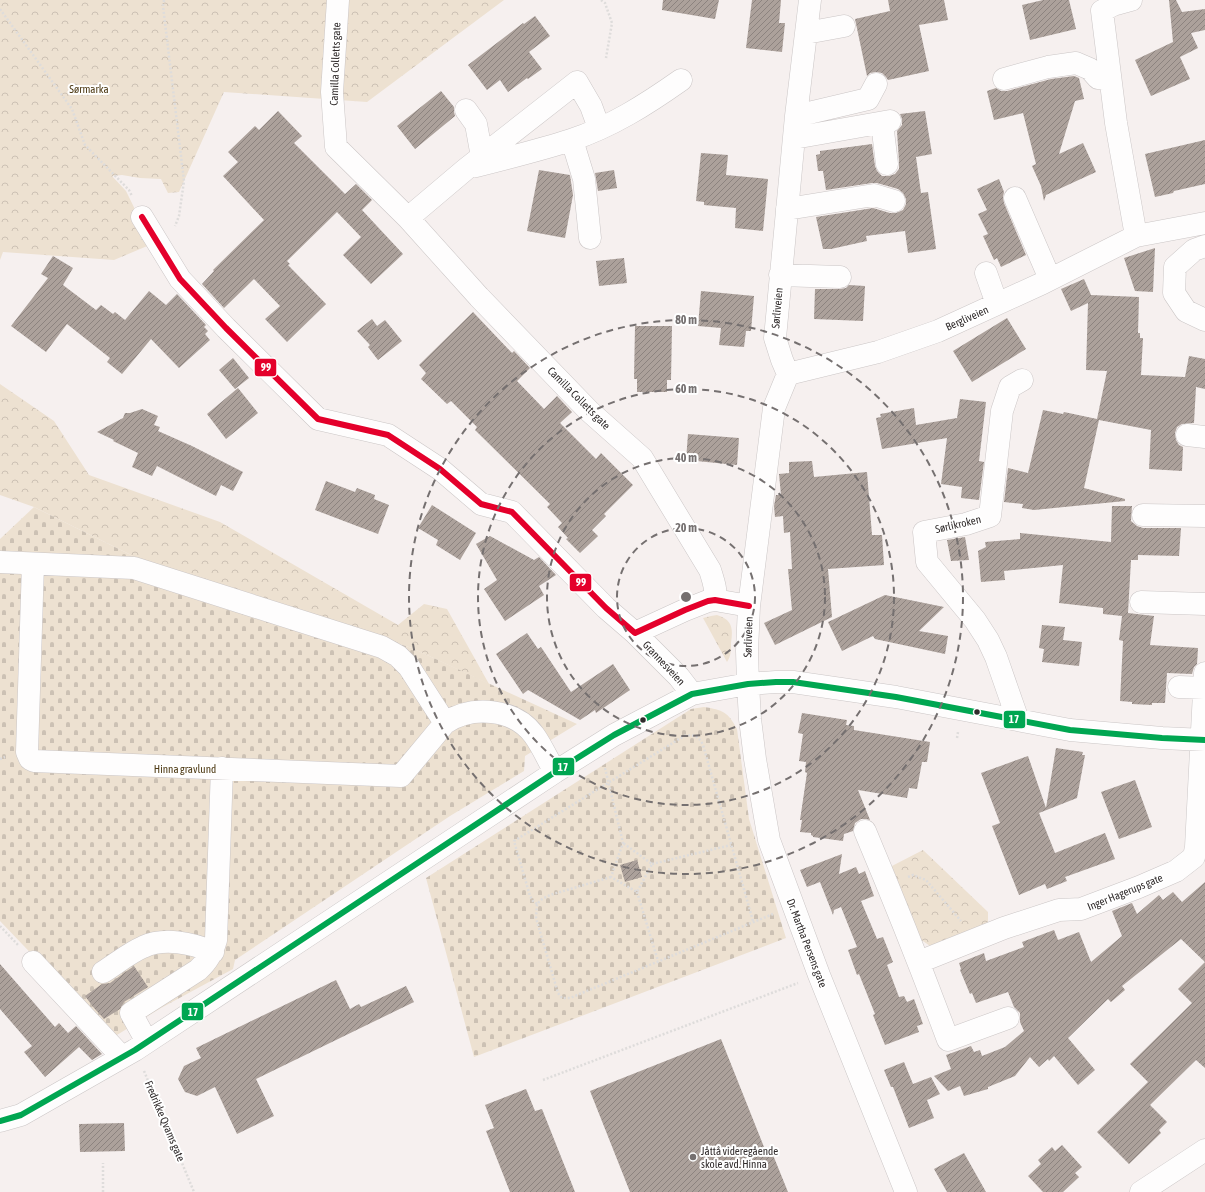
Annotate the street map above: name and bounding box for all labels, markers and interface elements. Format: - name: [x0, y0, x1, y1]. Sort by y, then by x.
- street label: Camilla Colletts gate: [328, 22, 342, 106]
- park label: Sørmarka: [69, 83, 109, 95]
- street label: Sørliveien: [769, 287, 785, 329]
- street label: Bergliveien: [944, 303, 990, 333]
- text: 80 m: [675, 313, 697, 327]
- line badge: 99: [254, 358, 277, 377]
- text: 99: [261, 361, 271, 373]
- street label: Camilla Colletts gate: [545, 364, 613, 432]
- text: 60 m: [675, 382, 697, 396]
- text: 40 m: [674, 451, 697, 465]
- street label: Sørlikroken: [934, 513, 982, 535]
- text: 20 m: [675, 521, 697, 535]
- line badge: 99: [569, 573, 592, 592]
- text: 99: [576, 576, 586, 588]
- centre of rings: [679, 590, 693, 604]
- street label: Sørliveien: [741, 616, 755, 658]
- street label: Grannesveien: [641, 639, 687, 687]
- unlabelled marker: [972, 707, 982, 717]
- line badge: 17: [1003, 710, 1026, 729]
- text: 17: [1009, 713, 1019, 725]
- unlabelled marker: [638, 715, 648, 725]
- line badge: 17: [552, 757, 575, 776]
- text: 17: [558, 761, 568, 773]
- park label: Hinna gravlund: [154, 763, 216, 775]
- street label: Inger Hagerups gate: [1086, 871, 1164, 913]
- street label: Dr. Martha Persens gate: [785, 897, 829, 989]
- line badge: 17: [181, 1002, 204, 1021]
- text: 17: [188, 1006, 198, 1018]
- street label: Fredrikke Qvams gate: [143, 1079, 187, 1163]
- place label: Jåttå videregående skole avd. Hinna: [701, 1145, 778, 1170]
- marker: Jåttå videregående skole avd. Hinna: [688, 1152, 698, 1162]

